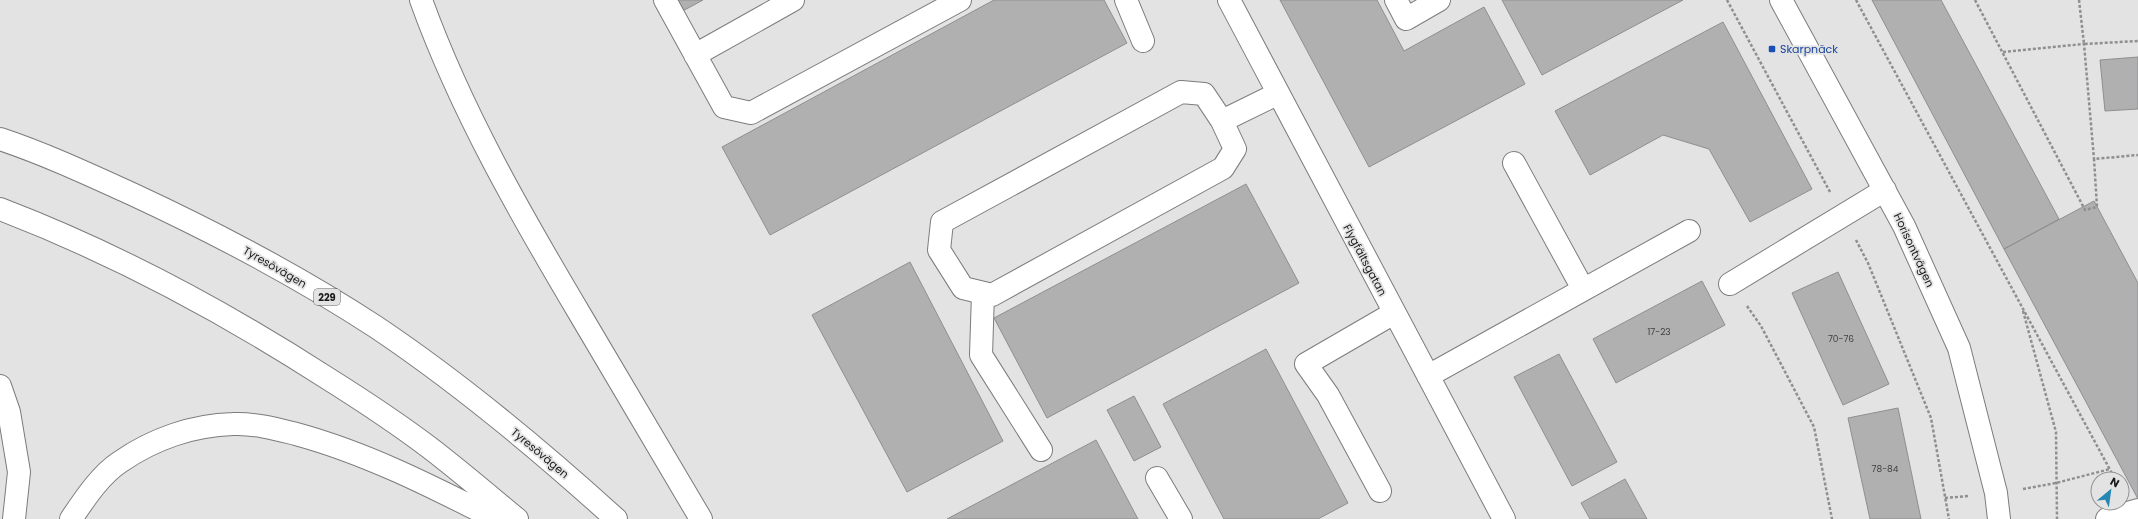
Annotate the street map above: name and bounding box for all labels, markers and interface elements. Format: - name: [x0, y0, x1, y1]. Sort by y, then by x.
- place label: Skarpnäck: [1780, 41, 1838, 57]
- marker: Skarpnäck: [1767, 44, 1777, 54]
- street label: Horisontvägen: [1890, 210, 1938, 290]
- street label: Flygfältsgatan: [1339, 221, 1391, 299]
- street label: Tyresövägen: [240, 242, 310, 292]
- road number: 229: [314, 289, 340, 305]
- house number: 17-23: [1647, 326, 1671, 338]
- house number: 70-76: [1828, 333, 1854, 345]
- street label: Tyresövägen: [508, 424, 572, 482]
- house number: 78-84: [1872, 463, 1899, 475]
- north arrow: [2090, 471, 2130, 511]
- text: N: [2107, 473, 2122, 491]

